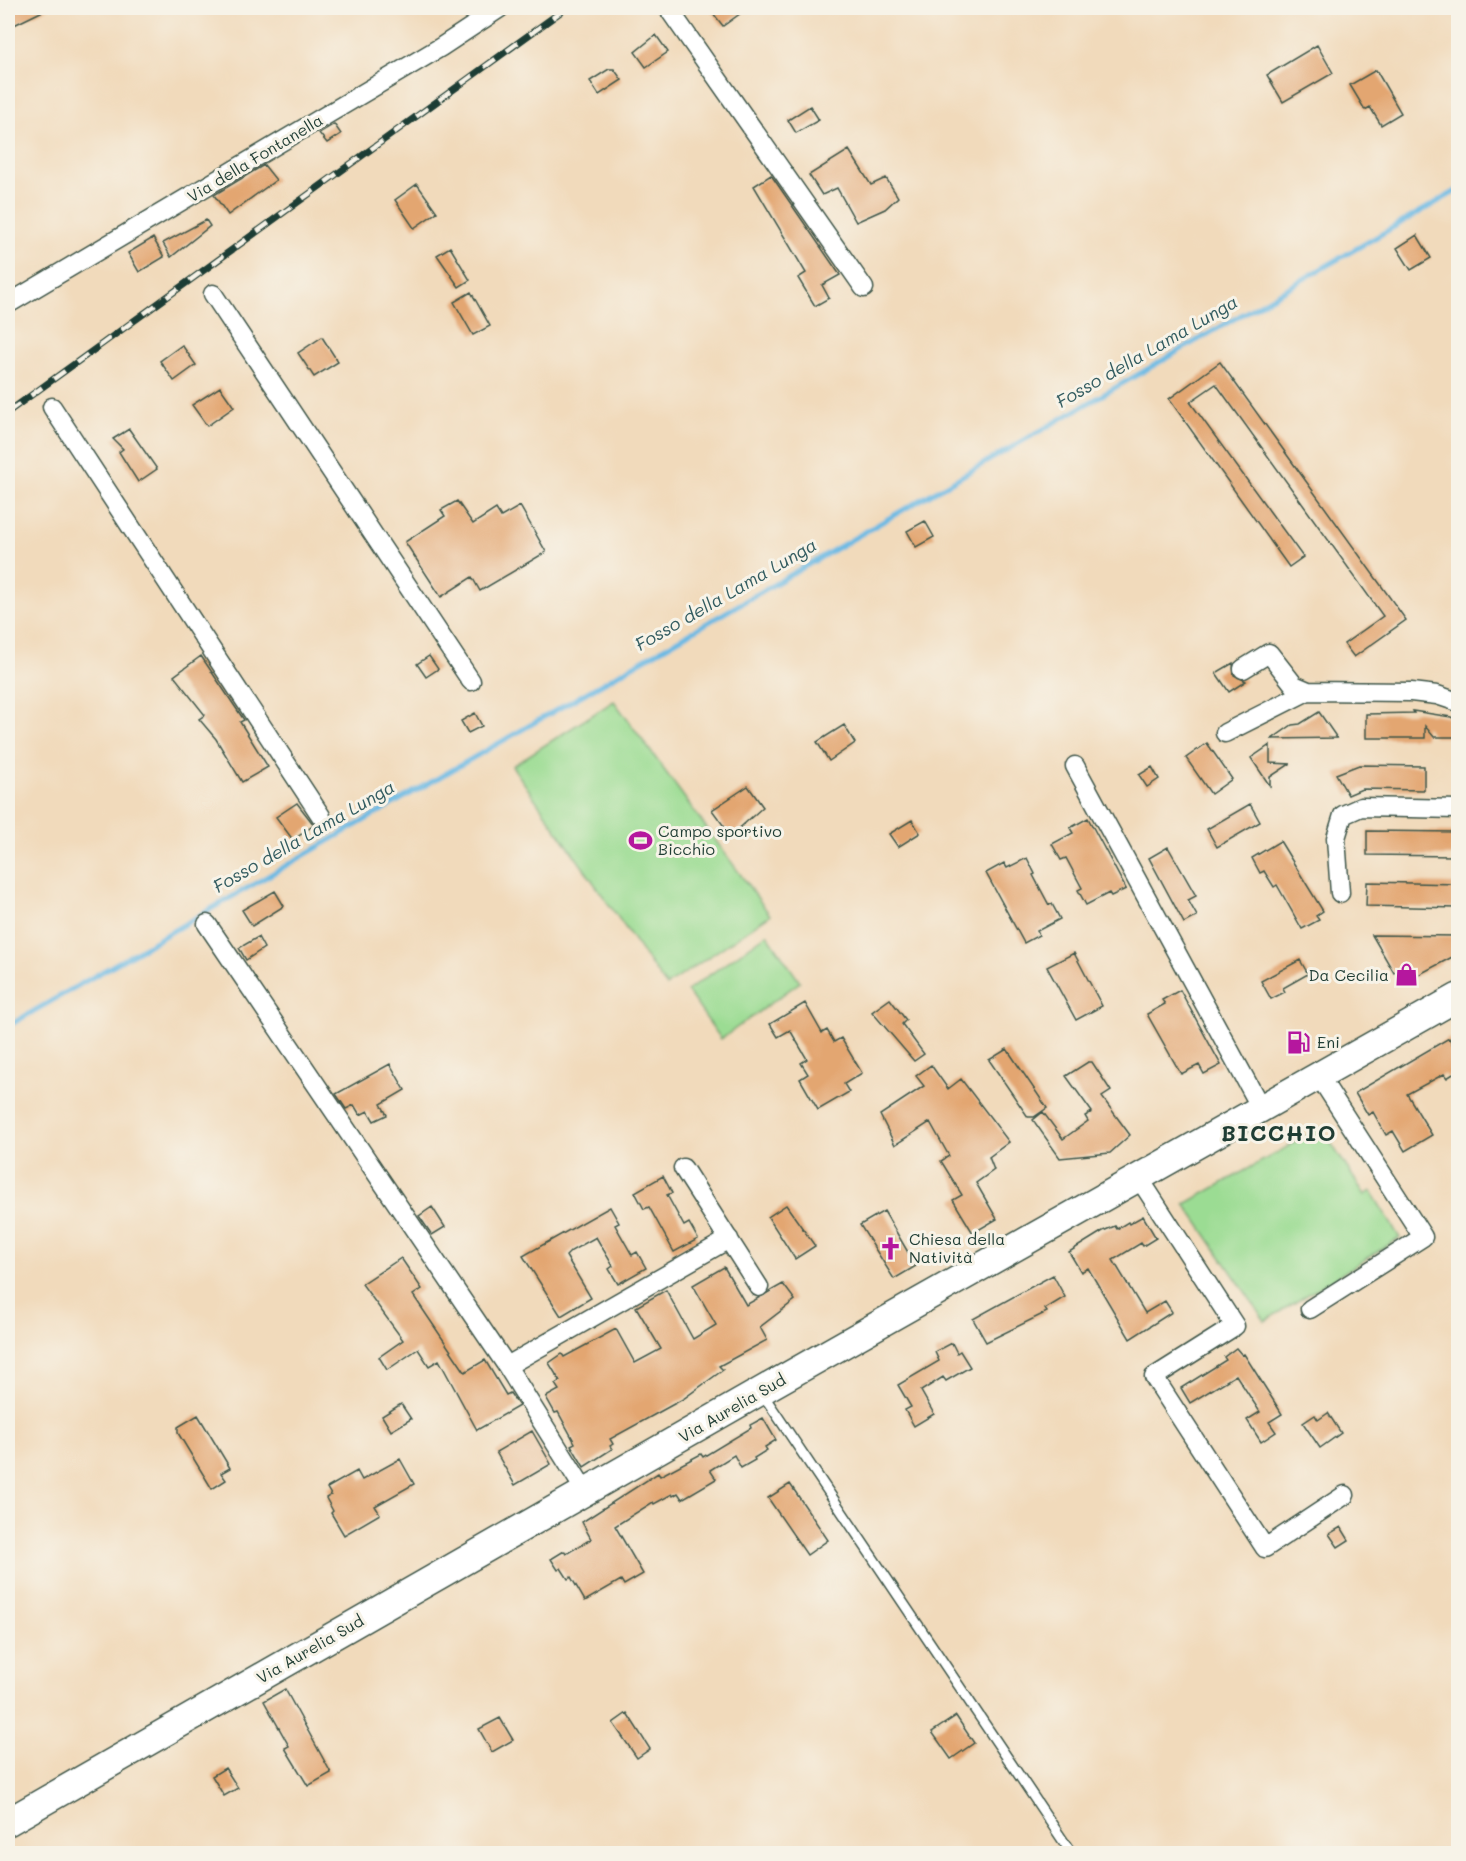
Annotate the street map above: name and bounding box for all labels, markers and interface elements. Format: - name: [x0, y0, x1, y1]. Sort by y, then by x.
- street label: Via della Fontanella: [183, 109, 326, 206]
- water label: Fosso della Lama Lunga: [1051, 289, 1242, 413]
- water label: Fosso della Lama Lunga: [630, 532, 821, 656]
- water label: Fosso della Lama Lunga: [208, 774, 399, 898]
- place label: Campo sportivo Bicchio: [658, 820, 782, 859]
- sports icon: Campo sportivo Bicchio: [627, 827, 653, 853]
- shop icon: Da Cecilia: [1394, 962, 1420, 988]
- place label: Da Cecilia: [1308, 964, 1389, 985]
- fuel station icon: Eni: [1286, 1029, 1312, 1055]
- place label: Eni: [1317, 1031, 1340, 1052]
- district label: BICCHIO: [1221, 1118, 1337, 1147]
- place label: Chiesa della Natività: [909, 1228, 1005, 1267]
- church icon: Chiesa della Natività: [878, 1235, 904, 1261]
- street label: Via Aurelia Sud: [675, 1368, 789, 1447]
- street label: Via Aurelia Sud: [253, 1609, 367, 1688]

